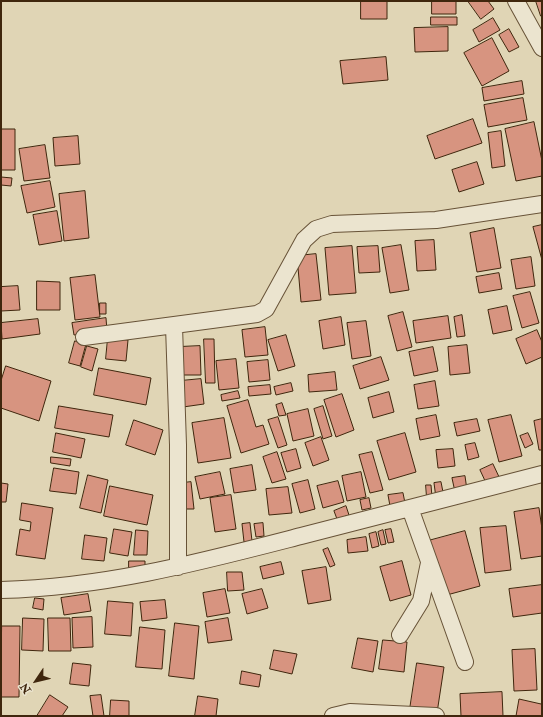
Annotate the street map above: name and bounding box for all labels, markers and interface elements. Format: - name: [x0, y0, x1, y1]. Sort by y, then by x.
- north arrow: [16, 661, 56, 701]
- text: N: [18, 680, 34, 696]

